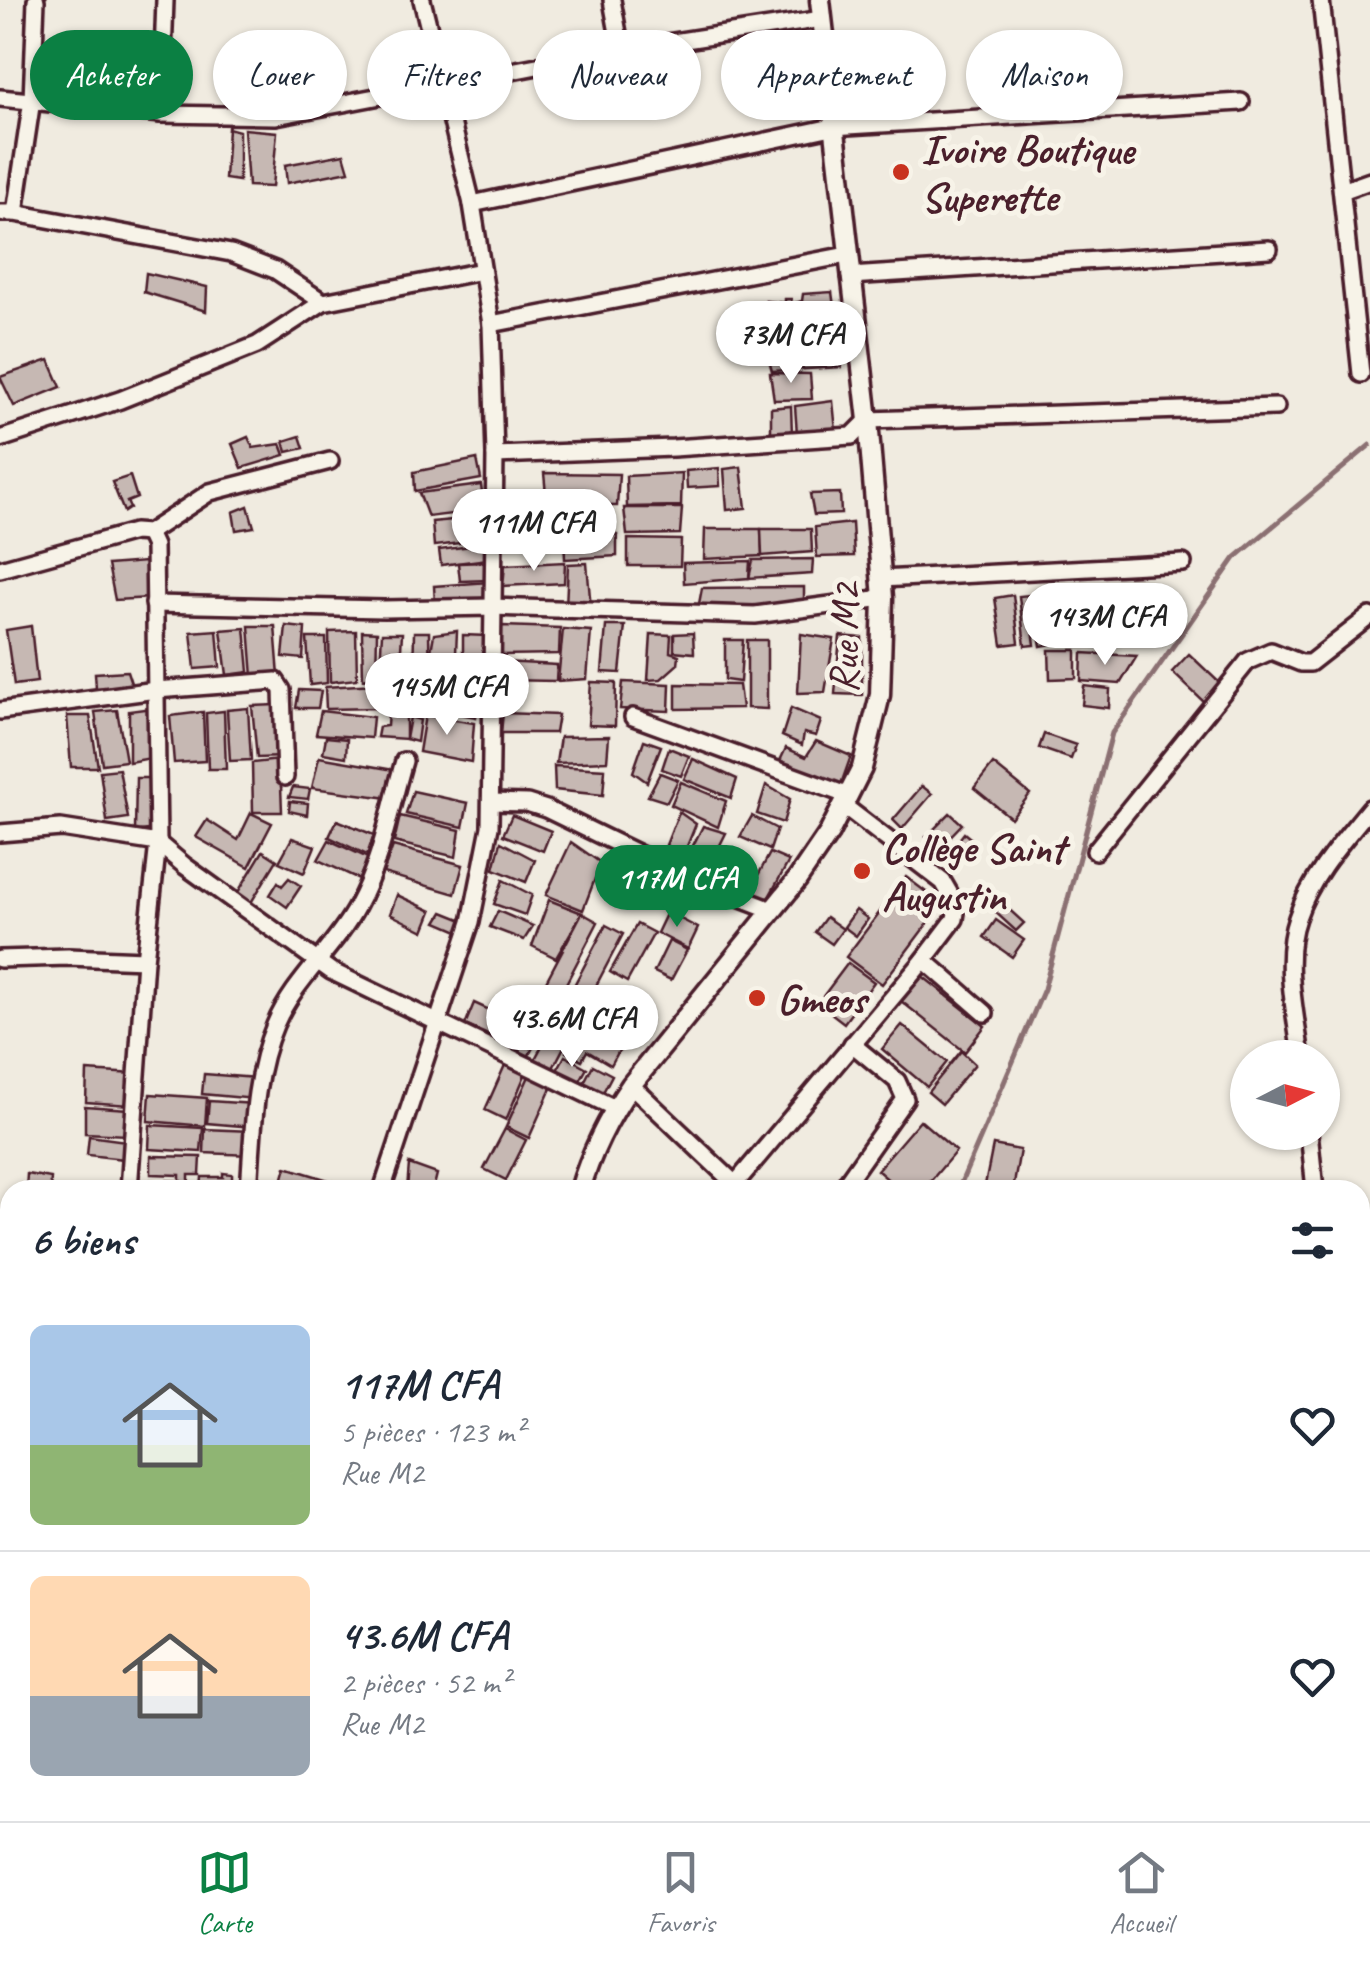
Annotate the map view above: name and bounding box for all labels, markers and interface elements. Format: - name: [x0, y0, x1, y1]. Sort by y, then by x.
- chip: Acheter: [30, 30, 193, 120]
- chip: Louer: [213, 30, 347, 120]
- chip: Filtres: [367, 30, 513, 120]
- chip: Nouveau: [533, 30, 701, 120]
- chip: Appartement: [721, 30, 946, 120]
- chip: Maison: [966, 30, 1123, 120]
- place label: Ivoire Boutique Superette: [921, 123, 1137, 224]
- marker: Ivoire Boutique Superette: [890, 161, 912, 183]
- pin: 73M CFA: [699, 301, 883, 386]
- text: 73M CFA: [738, 313, 844, 354]
- pin: 111M CFA: [431, 489, 637, 574]
- text: 111M CFA: [474, 501, 594, 542]
- street label: Rue M2: [817, 580, 872, 693]
- pin: 143M CFA: [1002, 583, 1208, 668]
- text: 143M CFA: [1045, 595, 1165, 636]
- pin: 145M CFA: [344, 653, 550, 738]
- text: 145M CFA: [387, 665, 507, 706]
- place label: Collège Saint Augustin: [882, 822, 1071, 923]
- pin: 117M CFA: [574, 845, 780, 930]
- text: 117M CFA: [617, 857, 737, 898]
- marker: Collège Saint Augustin: [851, 860, 873, 882]
- place label: Gmeos: [777, 973, 870, 1026]
- pin: 43.6M CFA: [458, 985, 686, 1070]
- marker: Gmeos: [746, 987, 768, 1009]
- text: 43.6M CFA: [508, 997, 636, 1038]
- north arrow: [1230, 1040, 1340, 1150]
- map controls: [1230, 1040, 1340, 1150]
- icon: filters: [1285, 1213, 1340, 1268]
- text: 6 biens: [30, 1214, 135, 1267]
- text: 117M CFA: [340, 1358, 498, 1411]
- icon: home: [110, 1365, 230, 1485]
- icon: heart: [1285, 1398, 1340, 1453]
- text: 5 pièces · 123 m²: [340, 1411, 524, 1452]
- text: Rue M2: [340, 1452, 424, 1493]
- text: 43.6M CFA: [340, 1609, 507, 1662]
- icon: home: [110, 1616, 230, 1736]
- icon: heart: [1285, 1649, 1340, 1704]
- text: 2 pièces · 52 m²: [340, 1662, 509, 1703]
- text: Rue M2: [340, 1703, 424, 1744]
- tab: Carte: [197, 1845, 252, 1940]
- tab: Favoris: [647, 1845, 715, 1940]
- tab: Accueil: [1109, 1845, 1173, 1940]

